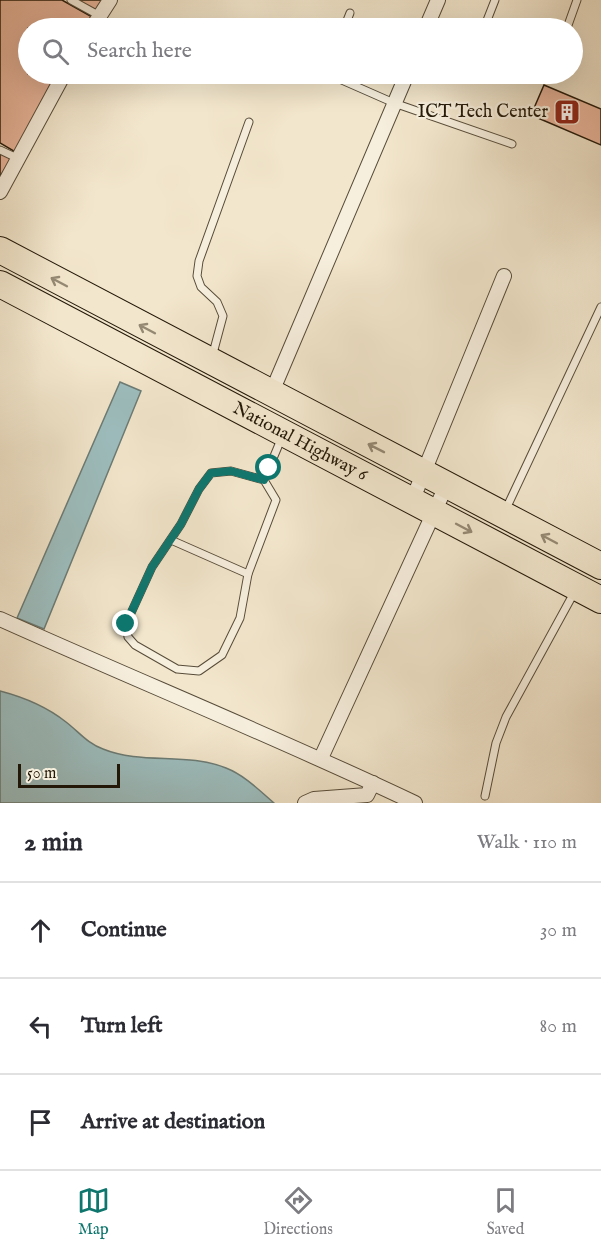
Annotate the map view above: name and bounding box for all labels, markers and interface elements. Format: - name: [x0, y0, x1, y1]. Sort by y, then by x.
- search box: [18, 18, 583, 84]
- icon: search: [39, 35, 72, 68]
- text: Search here: [87, 37, 192, 65]
- building icon: ICT Tech Center: [552, 97, 582, 127]
- place label: ICT Tech Center: [418, 101, 548, 124]
- one-way arrow: [51, 276, 69, 287]
- one-way arrow: [139, 323, 157, 334]
- street label: National Highway 6: [229, 397, 372, 487]
- one-way arrow: [368, 442, 386, 453]
- route start: [255, 454, 281, 480]
- one-way arrow: [455, 522, 472, 534]
- one-way arrow: [541, 532, 559, 544]
- route end: [112, 610, 138, 636]
- scale bar: [18, 761, 120, 788]
- text: 50 m: [27, 764, 56, 784]
- text: 2 min: [24, 826, 83, 859]
- text: Walk · 110 m: [477, 830, 577, 855]
- icon: ahead: [24, 914, 57, 947]
- text: Continue: [81, 916, 167, 944]
- text: 30 m: [540, 918, 577, 943]
- icon: left: [24, 1010, 57, 1043]
- text: Turn left: [81, 1012, 163, 1040]
- text: 80 m: [540, 1014, 577, 1039]
- icon: arrive: [24, 1106, 57, 1139]
- text: Arrive at destination: [81, 1108, 265, 1136]
- tab: Map: [77, 1184, 110, 1240]
- tab: Directions: [263, 1184, 333, 1240]
- tab: Saved: [486, 1184, 524, 1240]

